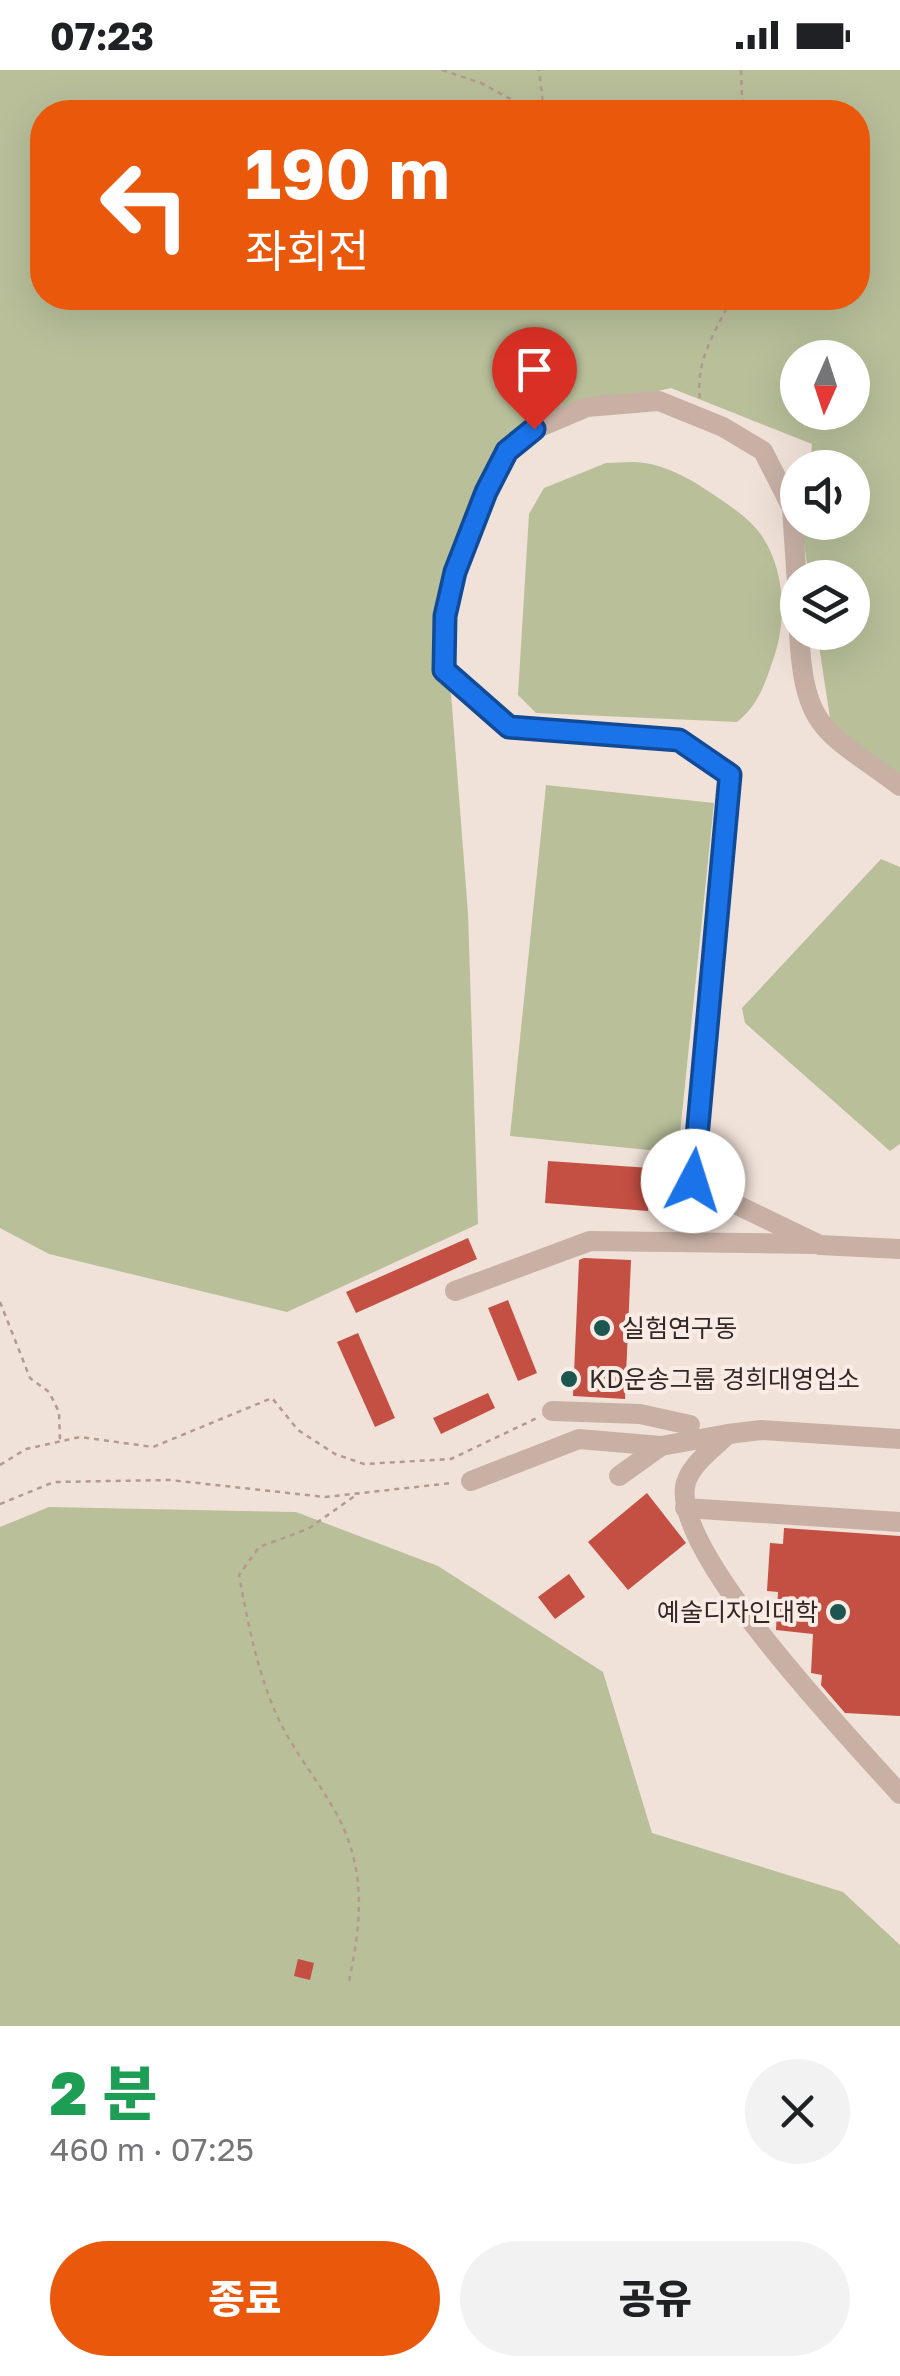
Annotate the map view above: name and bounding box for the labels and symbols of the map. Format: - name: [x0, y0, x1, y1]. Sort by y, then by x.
- pin: [492, 327, 577, 430]
- north arrow: [780, 340, 870, 430]
- position arrow: [641, 1129, 745, 1233]
- place label: 실험연구동: [622, 1312, 737, 1343]
- marker: 실험연구동: [591, 1317, 613, 1339]
- place label: KD운송그룹 경희대영업소: [589, 1363, 860, 1394]
- marker: KD운송그룹 경희대영업소: [558, 1368, 580, 1390]
- place label: 예술디자인대학: [657, 1596, 818, 1627]
- marker: 예술디자인대학: [827, 1601, 849, 1623]

